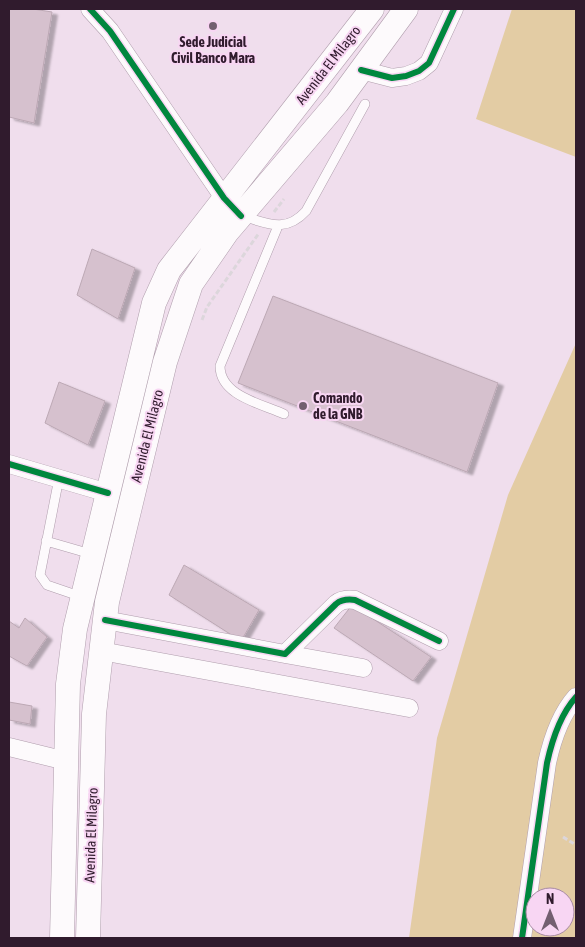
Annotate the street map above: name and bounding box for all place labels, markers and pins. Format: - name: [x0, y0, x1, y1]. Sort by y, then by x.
- marker: Sede Judicial Civil Banco Mara: [207, 20, 219, 32]
- place label: Sede Judicial Civil Banco Mara: [171, 34, 255, 66]
- place label: Comando de la GNB: [313, 390, 363, 422]
- marker: Comando de la GNB: [297, 400, 309, 412]

